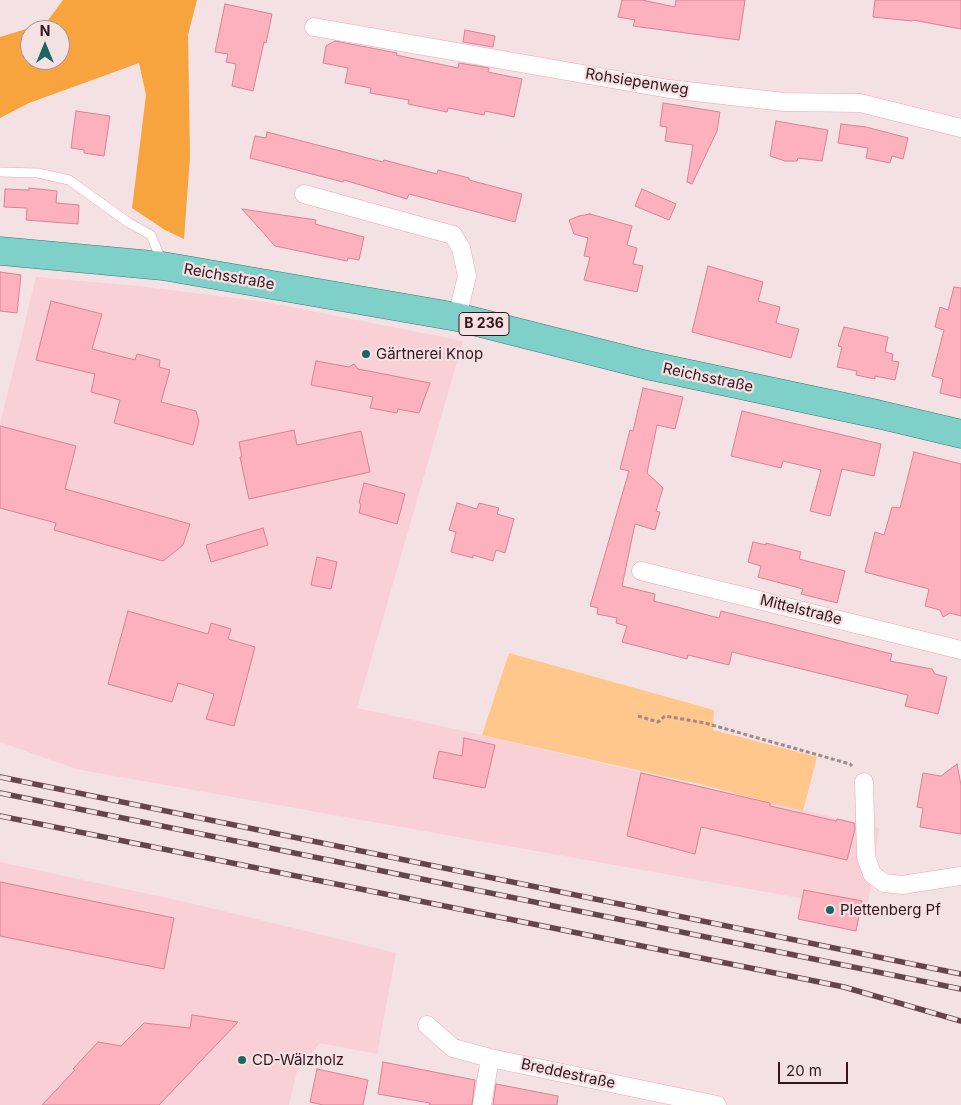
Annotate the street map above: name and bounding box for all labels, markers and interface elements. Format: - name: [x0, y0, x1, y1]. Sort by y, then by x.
- north arrow: [20, 20, 70, 70]
- text: N: [40, 22, 50, 39]
- street label: Rohsiepenweg: [584, 65, 690, 99]
- street label: Reichsstraße: [182, 260, 276, 294]
- road number: B 236: [459, 312, 509, 336]
- place label: Gärtnerei Knop: [376, 345, 483, 363]
- marker: Gärtnerei Knop: [360, 348, 372, 360]
- street label: Reichsstraße: [661, 360, 755, 396]
- street label: Mittelstraße: [758, 591, 844, 629]
- place label: Plettenberg Pf: [840, 901, 941, 919]
- marker: Plettenberg Pf: [824, 904, 836, 916]
- place label: CD-Wälzholz: [252, 1051, 344, 1069]
- scale bar: [781, 1052, 851, 1084]
- marker: CD-Wälzholz: [236, 1054, 248, 1066]
- street label: Breddestraße: [519, 1055, 617, 1093]
- text: 20 m: [786, 1061, 822, 1080]

